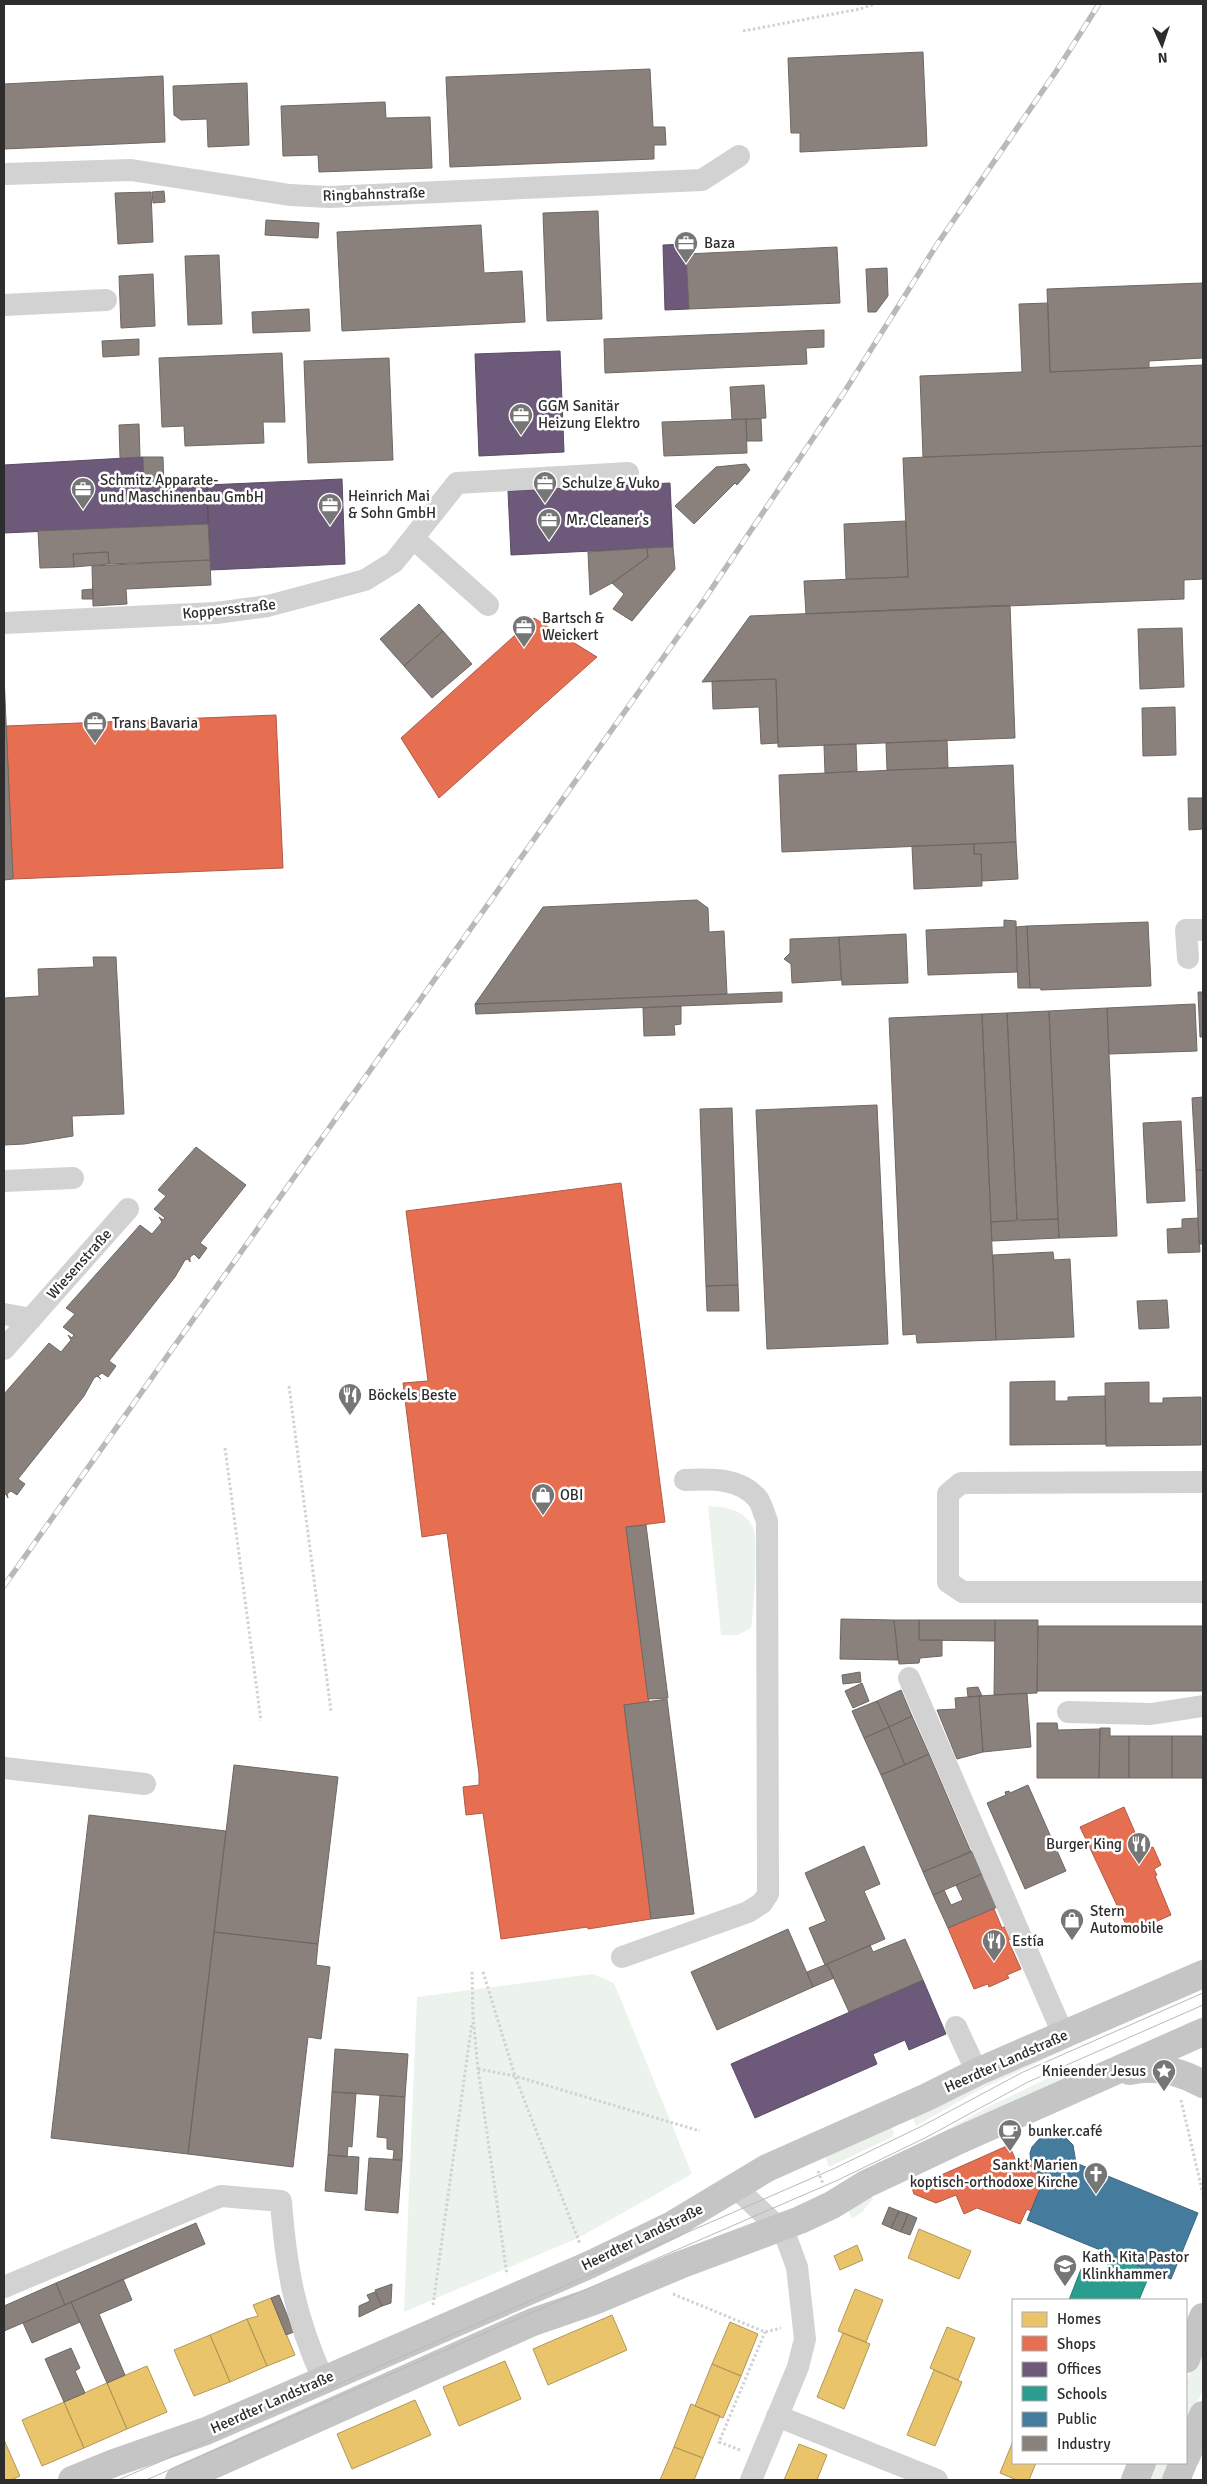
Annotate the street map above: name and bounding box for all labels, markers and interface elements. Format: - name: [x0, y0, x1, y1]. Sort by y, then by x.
- north arrow: [1137, 20, 1187, 70]
- text: N: [1157, 49, 1168, 66]
- street label: Ringbahnstraße: [322, 183, 426, 205]
- office icon: Baza: [673, 230, 699, 264]
- place label: Baza: [704, 234, 735, 252]
- place label: GGM Sanitär Heizung Elektro: [538, 397, 640, 432]
- office icon: GGM Sanitär Heizung Elektro: [508, 402, 534, 436]
- office icon: Schulze & Vuko: [532, 470, 558, 504]
- place label: Schmitz Apparate- und Maschinenbau GmbH: [100, 471, 264, 506]
- place label: Schulze & Vuko: [562, 474, 660, 492]
- office icon: Schmitz Apparate- und Maschinenbau GmbH: [70, 476, 96, 510]
- place label: Heinrich Mai & Sohn GmbH: [348, 487, 436, 522]
- office icon: Heinrich Mai & Sohn GmbH: [317, 492, 343, 526]
- office icon: Mr. Cleaner's: [536, 507, 562, 541]
- place label: Mr. Cleaner's: [566, 511, 650, 529]
- street label: Koppersstraße: [181, 595, 277, 623]
- place label: Bartsch & Weickert: [542, 609, 605, 644]
- office icon: Bartsch & Weickert: [511, 614, 537, 648]
- office icon: Trans Bavaria: [82, 710, 108, 744]
- place label: Trans Bavaria: [112, 714, 198, 732]
- street label: Wiesenstraße: [43, 1225, 115, 1303]
- restaurant icon: Böckels Beste: [337, 1382, 363, 1416]
- place label: Böckels Beste: [368, 1386, 457, 1404]
- shop icon: OBI: [530, 1482, 556, 1516]
- place label: OBI: [560, 1486, 583, 1504]
- restaurant icon: Burger King: [1126, 1831, 1152, 1865]
- place label: Burger King: [1046, 1835, 1122, 1853]
- place label: Stern Automobile: [1090, 1902, 1164, 1937]
- shop icon: Stern Automobile: [1059, 1907, 1085, 1941]
- restaurant icon: Estía: [981, 1928, 1007, 1962]
- place label: Estía: [1012, 1932, 1044, 1950]
- street label: Heerdter Landstraße: [942, 2026, 1070, 2096]
- place icon: Knieender Jesus: [1151, 2058, 1177, 2092]
- place label: Knieender Jesus: [1042, 2062, 1146, 2080]
- cafe icon: bunker.café: [997, 2118, 1023, 2152]
- place label: bunker.café: [1028, 2122, 1103, 2140]
- place label: Sankt Marien koptisch-orthodoxe Kirche: [910, 2156, 1078, 2191]
- church icon: Sankt Marien koptisch-orthodoxe Kirche: [1083, 2161, 1109, 2195]
- street label: Heerdter Landstraße: [578, 2200, 706, 2274]
- place label: Kath. Kita Pastor Klinkhammer: [1082, 2248, 1189, 2283]
- school or university icon: Kath. Kita Pastor Klinkhammer: [1052, 2253, 1078, 2287]
- legend: [1012, 2299, 1187, 2464]
- text: Homes: [1057, 2310, 1101, 2328]
- text: Shops: [1057, 2335, 1096, 2353]
- text: Offices: [1057, 2360, 1102, 2378]
- street label: Heerdter Landstraße: [208, 2367, 336, 2437]
- text: Schools: [1057, 2385, 1108, 2403]
- text: Public: [1057, 2410, 1097, 2428]
- text: Industry: [1057, 2435, 1110, 2453]

